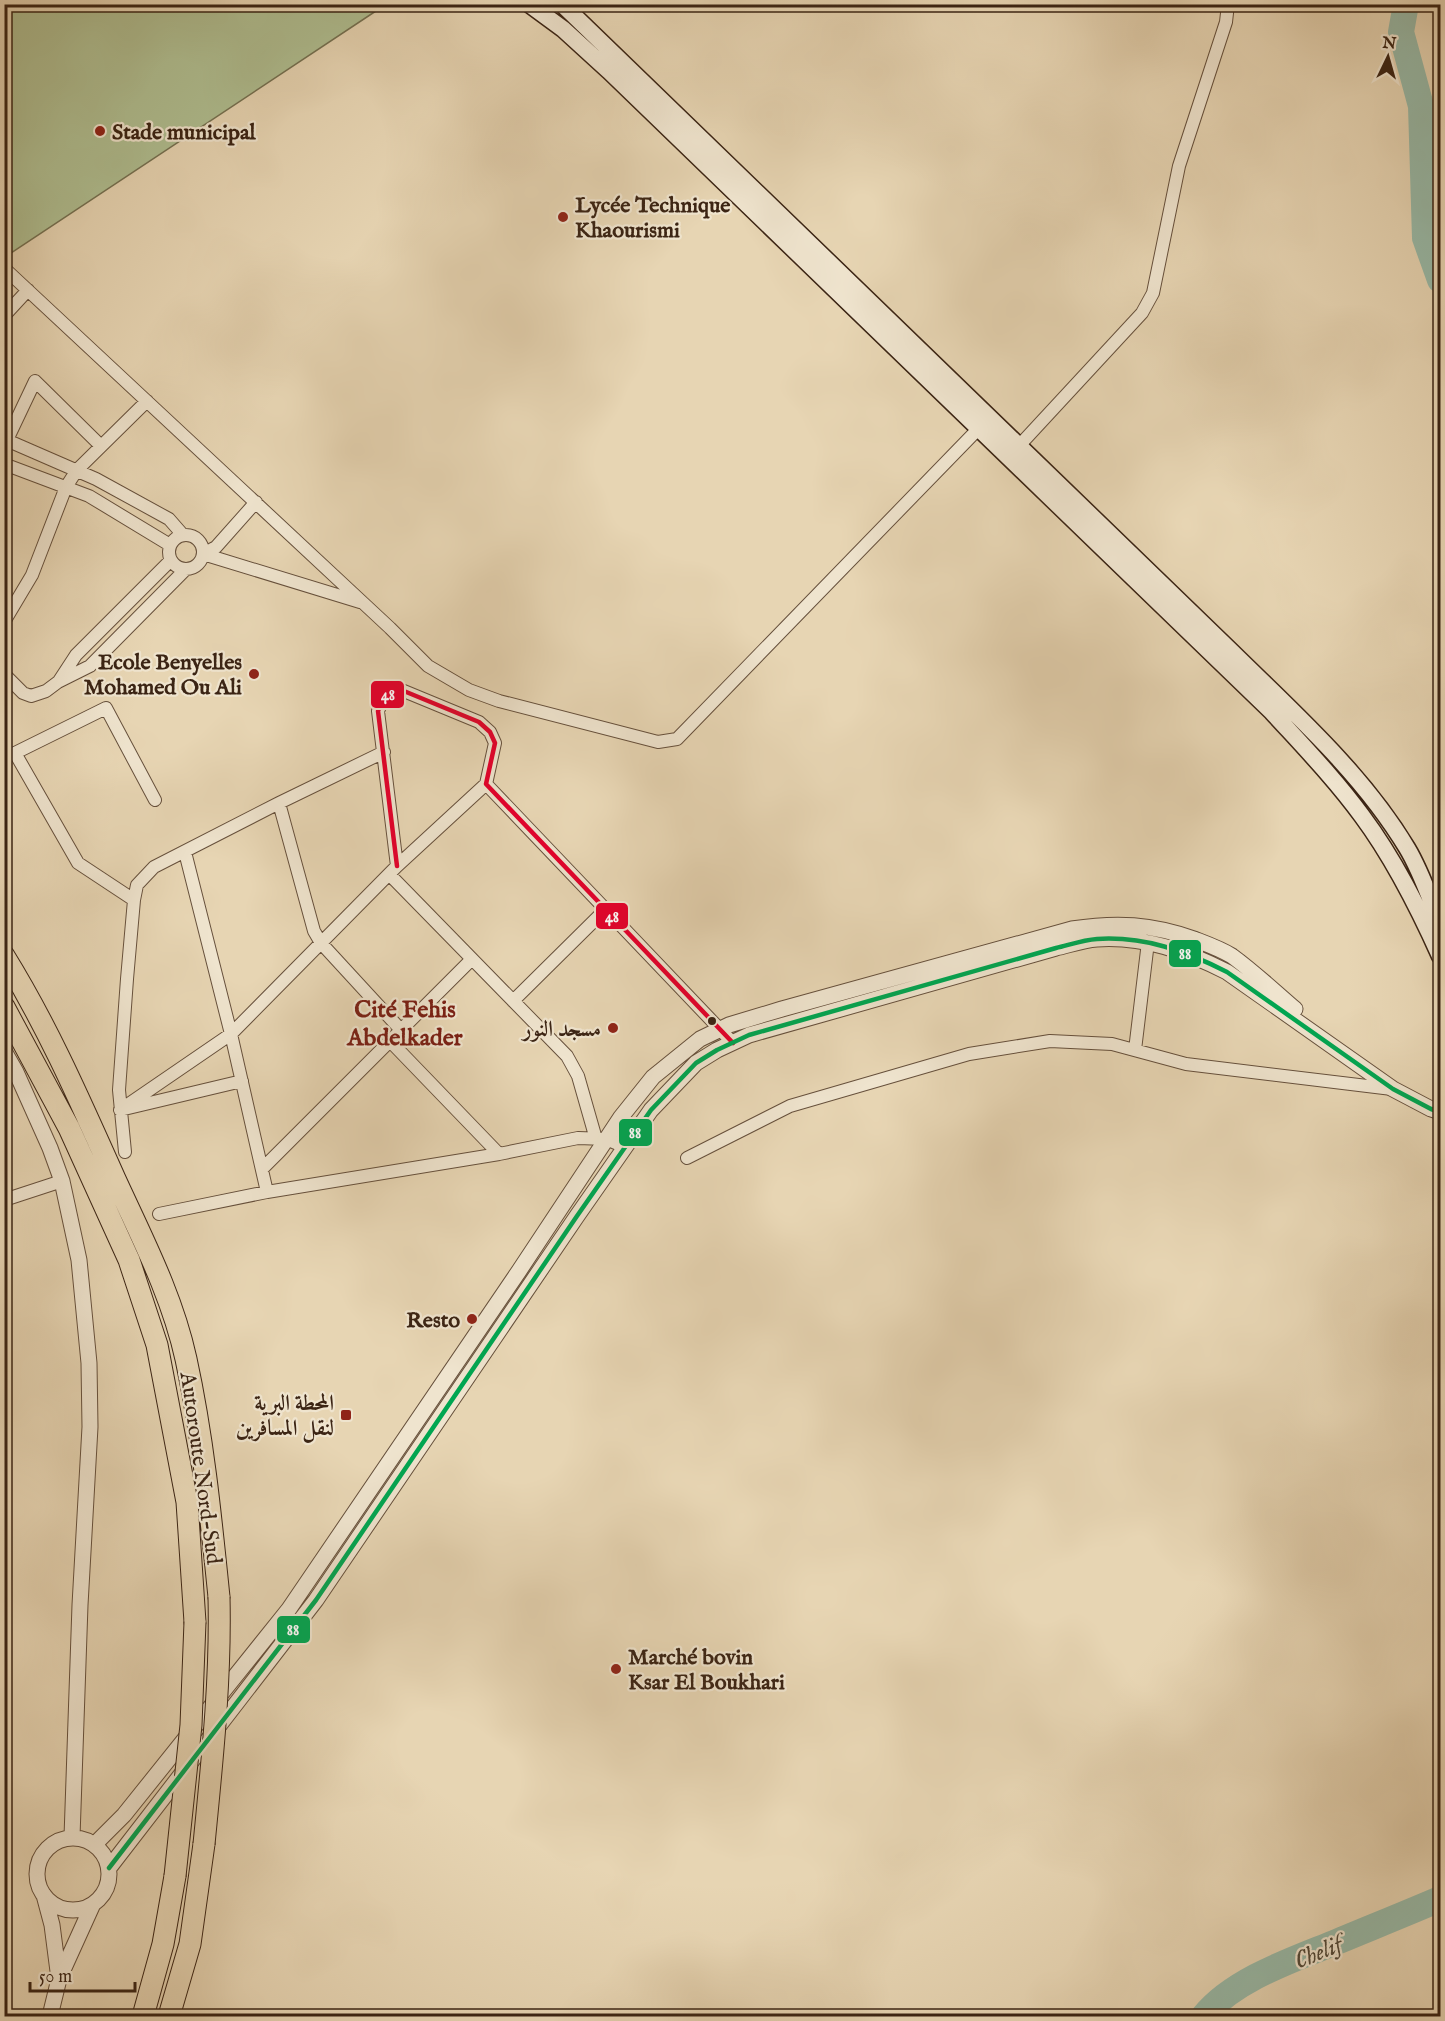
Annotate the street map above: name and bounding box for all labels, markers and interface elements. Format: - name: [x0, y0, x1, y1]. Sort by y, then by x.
- north arrow: [1358, 27, 1418, 87]
- text: N: [1380, 33, 1397, 55]
- place label: Stade municipal: [112, 119, 256, 147]
- marker: Stade municipal: [93, 124, 107, 138]
- place label: Lycée Technique Khaourismi: [575, 192, 730, 245]
- marker: Lycée Technique Khaourismi: [556, 210, 570, 224]
- place label: Ecole Benyelles Mohamed Ou Ali: [84, 649, 242, 702]
- marker: Ecole Benyelles Mohamed Ou Ali: [247, 667, 261, 681]
- line badge: 48: [370, 680, 405, 709]
- text: 48: [381, 686, 395, 706]
- line badge: 48: [595, 902, 629, 930]
- text: 48: [605, 908, 619, 928]
- line badge: 88: [1168, 939, 1202, 968]
- text: 88: [1179, 945, 1191, 965]
- district label: Cité Fehis Abdelkader: [346, 995, 463, 1054]
- unlabelled marker: [706, 1015, 718, 1027]
- place label: مسجد النور: [520, 1016, 601, 1044]
- marker: مسجد النور: [606, 1021, 620, 1035]
- line badge: 88: [618, 1118, 653, 1147]
- text: 88: [629, 1124, 641, 1144]
- place label: Resto: [406, 1307, 460, 1335]
- marker: Resto: [465, 1312, 479, 1326]
- street label: Autoroute Nord-Sud: [173, 1369, 227, 1567]
- place label: المحطة البرية لنقل المسافرين: [236, 1390, 334, 1443]
- marker: المحطة البرية لنقل المسافرين: [339, 1408, 353, 1422]
- line badge: 88: [276, 1615, 311, 1644]
- text: 88: [287, 1621, 299, 1641]
- place label: Marché bovin Ksar El Boukhari: [628, 1644, 785, 1697]
- marker: Marché bovin Ksar El Boukhari: [609, 1662, 623, 1676]
- water label: Chelif: [1290, 1927, 1353, 1977]
- scale bar: [30, 1955, 135, 1993]
- text: 50 m: [39, 1966, 72, 1989]

